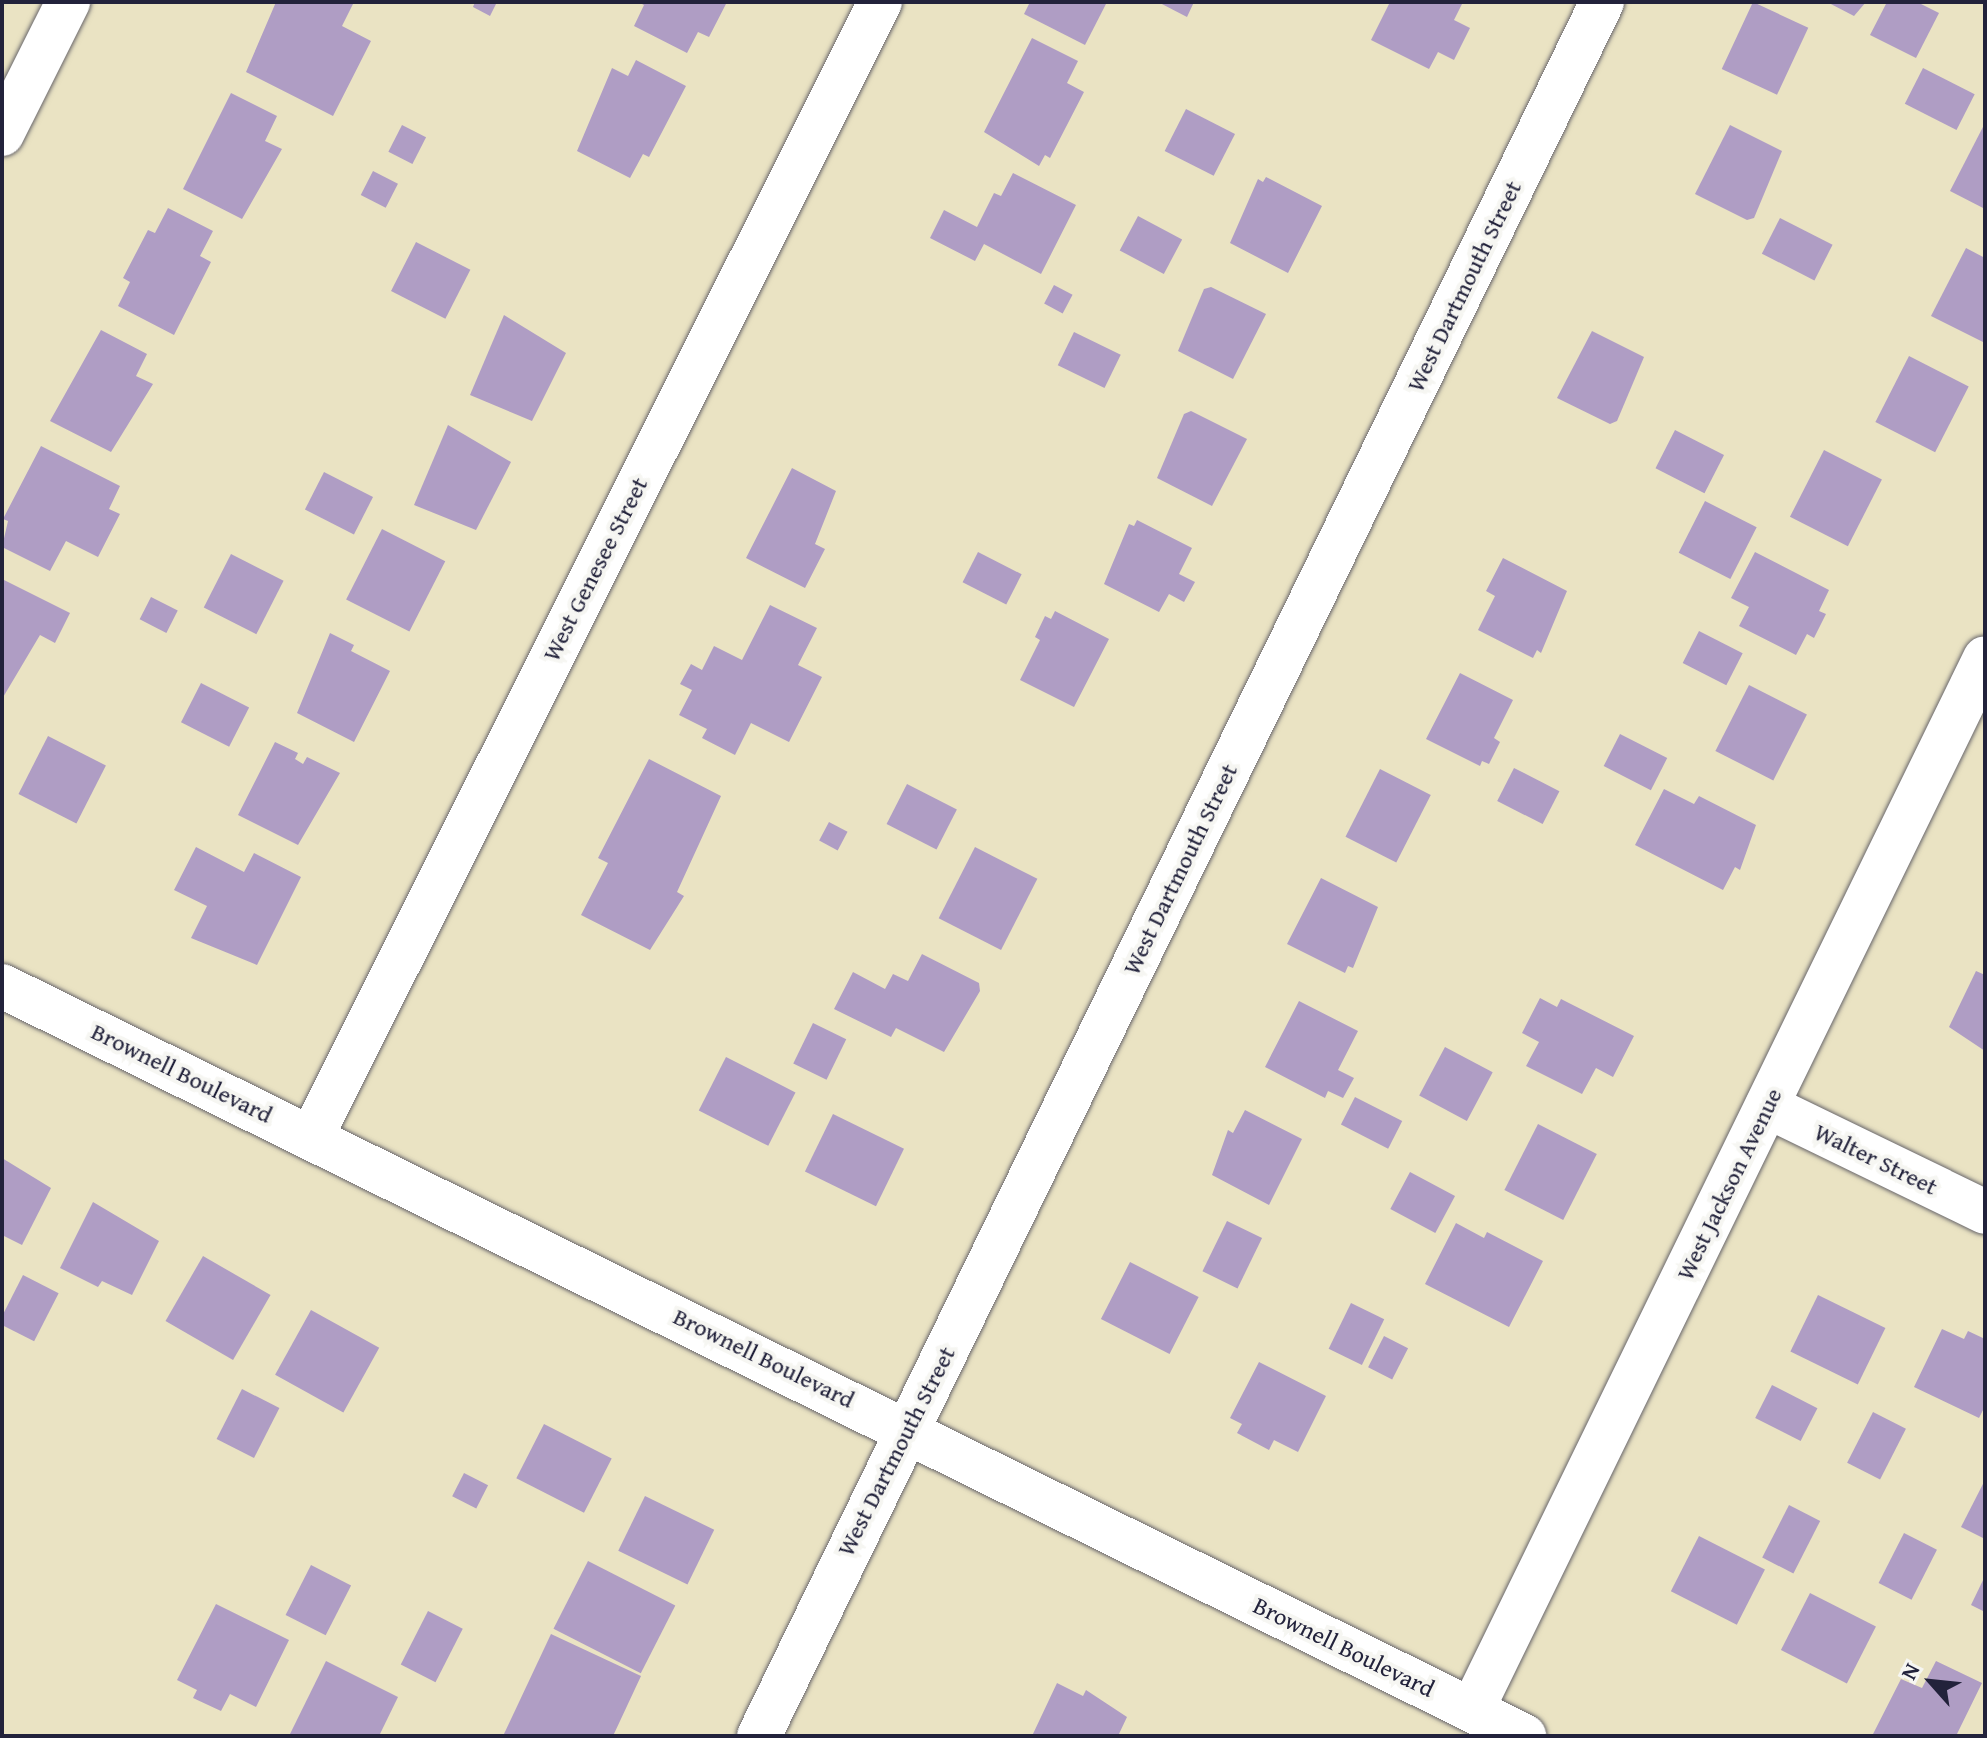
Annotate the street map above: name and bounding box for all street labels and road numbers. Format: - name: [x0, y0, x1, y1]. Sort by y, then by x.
- street label: West Dartmouth Street: [1400, 176, 1528, 396]
- street label: West Genesee Street: [536, 472, 654, 666]
- street label: West Dartmouth Street: [1116, 759, 1244, 979]
- street label: Brownell Boulevard: [87, 1017, 277, 1129]
- street label: West Jackson Avenue: [1670, 1083, 1788, 1285]
- street label: Walter Street: [1810, 1117, 1942, 1201]
- street label: Brownell Boulevard: [669, 1302, 859, 1414]
- street label: West Dartmouth Street: [831, 1342, 961, 1560]
- street label: Brownell Boulevard: [1249, 1591, 1439, 1703]

